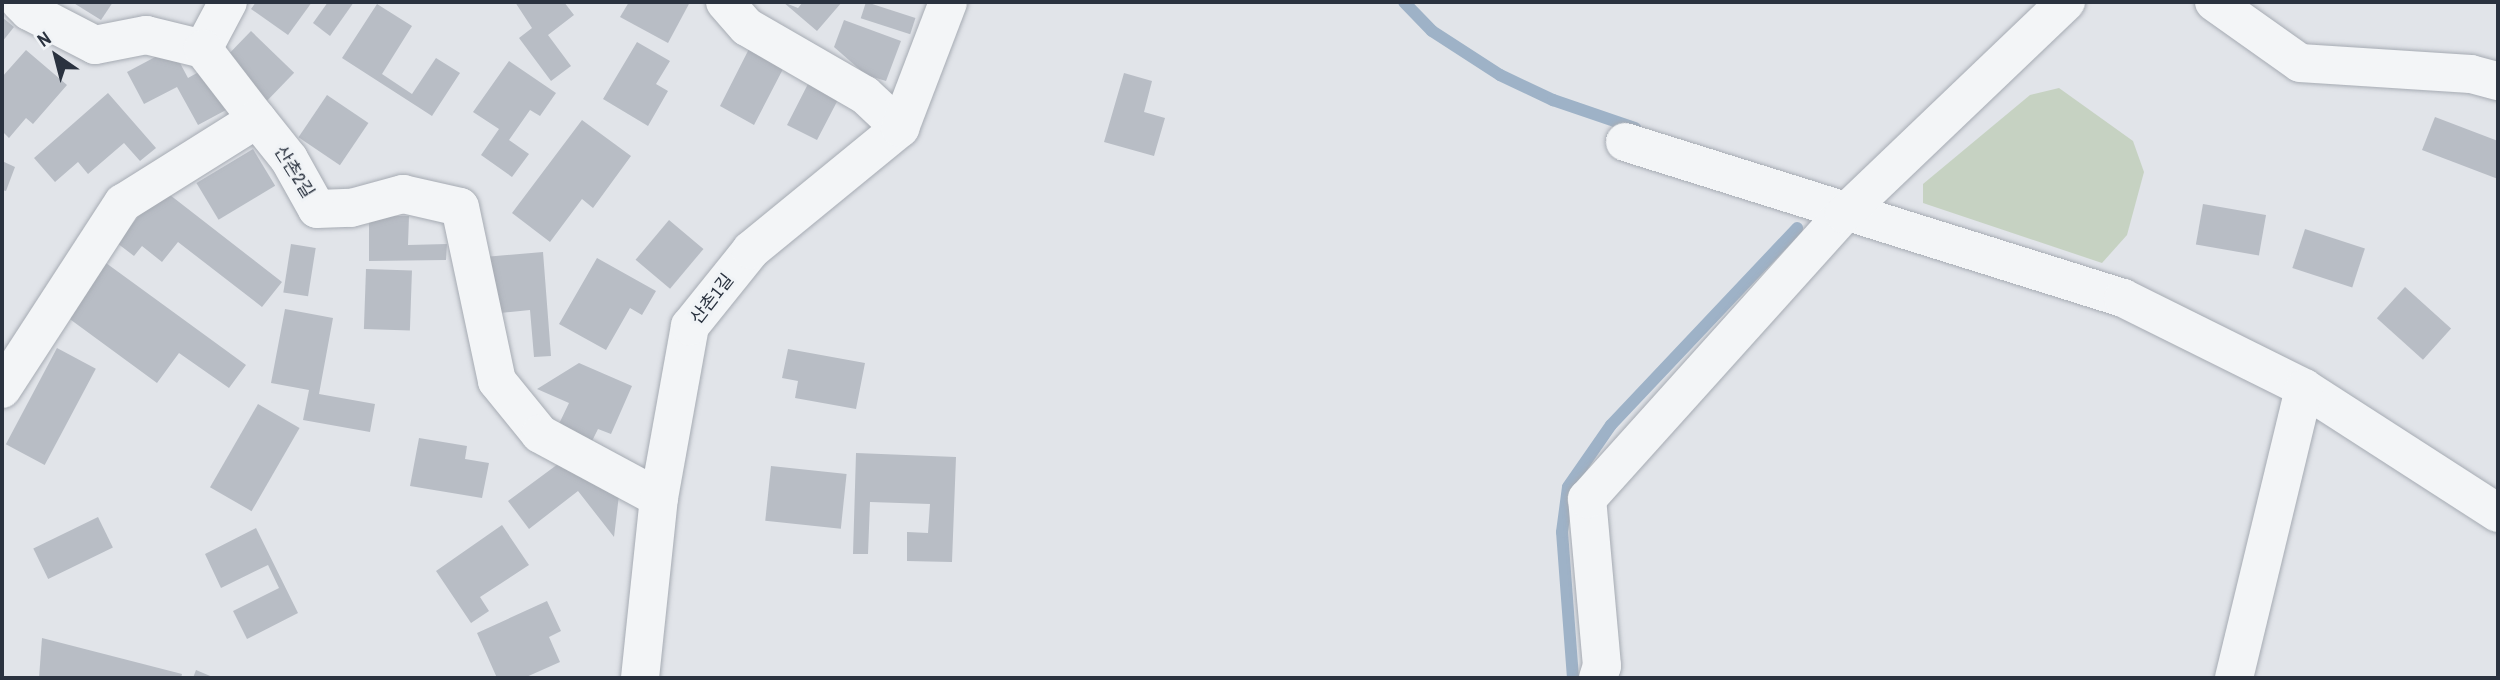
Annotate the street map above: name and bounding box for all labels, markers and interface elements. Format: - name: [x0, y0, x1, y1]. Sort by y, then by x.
- north arrow: [21, 21, 91, 91]
- text: N: [32, 25, 56, 53]
- street label: 산촌2길: [270, 142, 318, 202]
- street label: 산촌1길: [686, 270, 738, 328]

